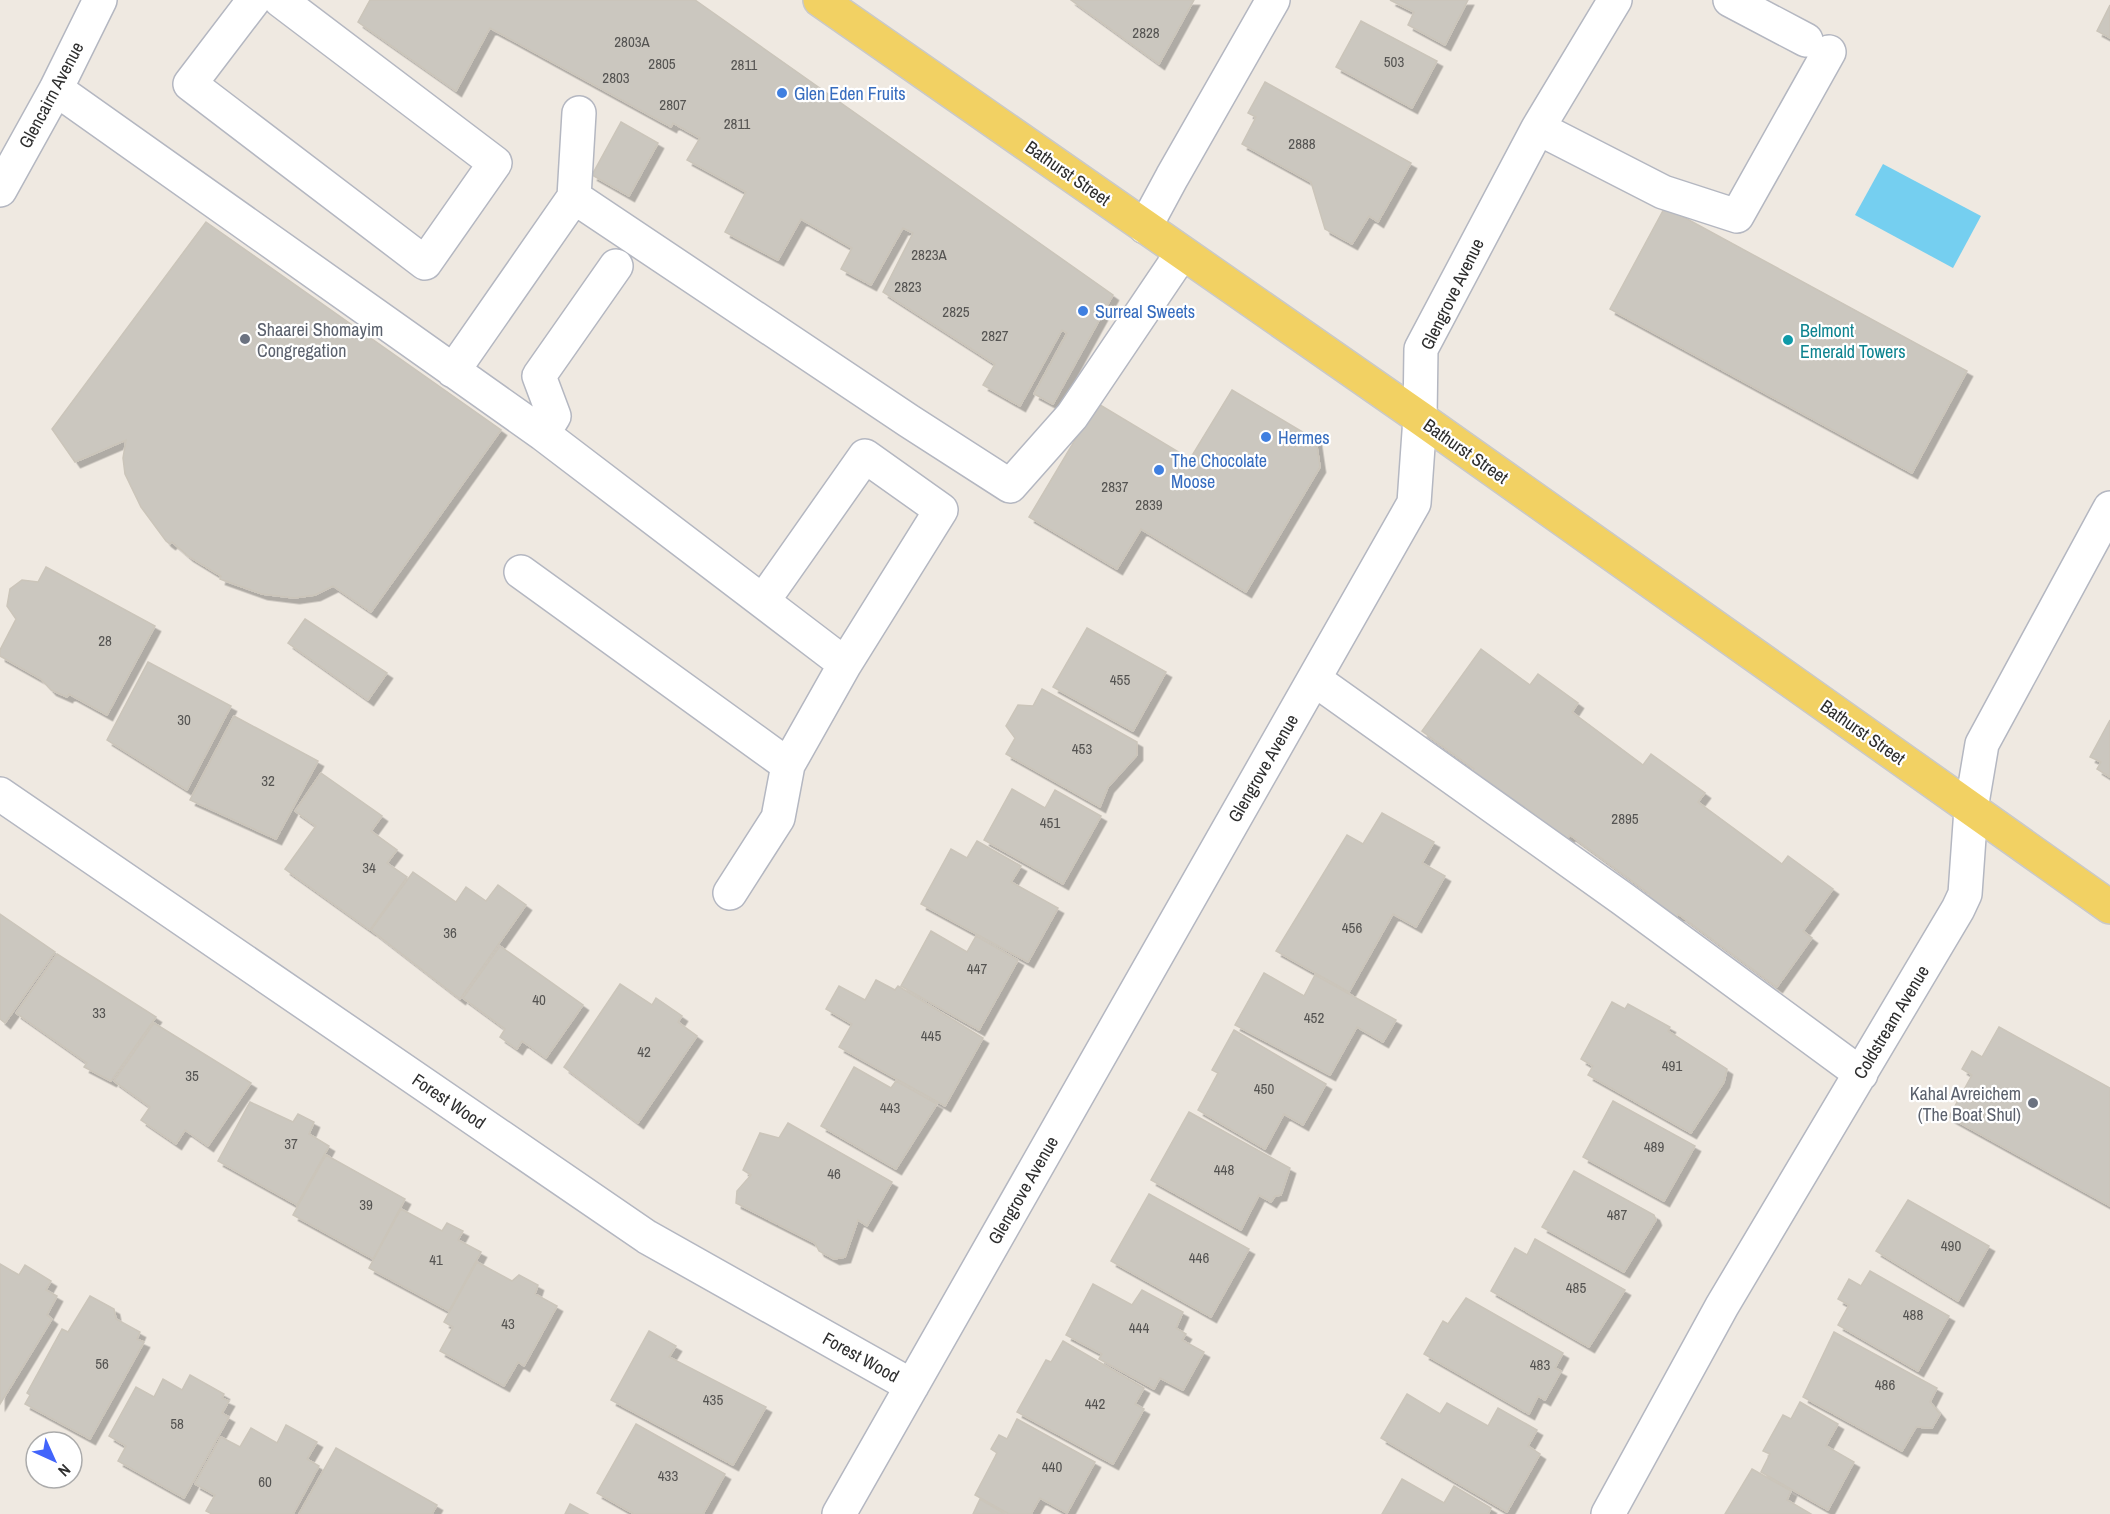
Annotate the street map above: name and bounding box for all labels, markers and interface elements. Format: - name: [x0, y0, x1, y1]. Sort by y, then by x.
- house number: 2828: [1132, 22, 1160, 43]
- house number: 2803A: [614, 31, 651, 52]
- street label: Glencairn Avenue: [12, 37, 90, 153]
- house number: 503: [1384, 51, 1404, 72]
- house number: 2805: [648, 53, 676, 74]
- house number: 2811: [731, 54, 757, 75]
- house number: 2803: [602, 67, 630, 88]
- place label: Glen Eden Fruits: [794, 81, 906, 106]
- marker: Glen Eden Fruits: [775, 86, 789, 100]
- house number: 2807: [659, 94, 687, 115]
- house number: 2811: [724, 113, 750, 134]
- house number: 2888: [1288, 133, 1316, 154]
- street label: Bathurst Street: [1020, 135, 1116, 211]
- street label: Glengrove Avenue: [1414, 234, 1490, 354]
- house number: 2823A: [911, 244, 948, 265]
- house number: 2823: [894, 276, 922, 297]
- place label: Surreal Sweets: [1095, 299, 1195, 324]
- house number: 2825: [942, 301, 970, 322]
- marker: Surreal Sweets: [1076, 304, 1090, 318]
- place label: Shaarei Shomayim Congregation: [257, 317, 383, 363]
- place label: Belmont Emerald Towers: [1800, 318, 1906, 364]
- house number: 2827: [981, 325, 1009, 346]
- marker: Shaarei Shomayim Congregation: [238, 332, 252, 346]
- marker: Belmont Emerald Towers: [1781, 333, 1795, 347]
- street label: Bathurst Street: [1418, 413, 1514, 489]
- place label: Hermes: [1278, 425, 1330, 450]
- marker: Hermes: [1259, 430, 1273, 444]
- place label: The Chocolate Moose: [1171, 448, 1267, 494]
- marker: The Chocolate Moose: [1152, 463, 1166, 477]
- house number: 2837: [1101, 476, 1129, 497]
- house number: 2839: [1135, 494, 1163, 515]
- house number: 28: [98, 630, 112, 651]
- house number: 455: [1110, 669, 1130, 690]
- street label: Bathurst Street: [1815, 694, 1911, 770]
- house number: 30: [177, 709, 191, 730]
- street label: Glengrove Avenue: [1222, 709, 1304, 827]
- house number: 453: [1072, 738, 1092, 759]
- house number: 32: [261, 770, 275, 791]
- house number: 2895: [1611, 808, 1639, 829]
- house number: 451: [1040, 812, 1060, 833]
- house number: 34: [362, 857, 376, 878]
- house number: 456: [1342, 917, 1362, 938]
- house number: 36: [443, 922, 457, 943]
- house number: 447: [967, 958, 987, 979]
- street label: Coldstream Avenue: [1847, 960, 1935, 1084]
- house number: 40: [532, 989, 546, 1010]
- house number: 33: [92, 1002, 106, 1023]
- house number: 452: [1304, 1007, 1324, 1028]
- house number: 445: [921, 1025, 941, 1046]
- house number: 42: [637, 1041, 651, 1062]
- house number: 491: [1662, 1055, 1682, 1076]
- house number: 35: [185, 1065, 199, 1086]
- street label: Forest Wood: [407, 1067, 491, 1135]
- house number: 450: [1254, 1078, 1274, 1099]
- place label: Kahal Avreichem (The Boat Shul): [1910, 1081, 2021, 1127]
- marker: Kahal Avreichem (The Boat Shul): [2026, 1096, 2040, 1110]
- house number: 443: [880, 1097, 900, 1118]
- street label: Glengrove Avenue: [982, 1131, 1064, 1249]
- house number: 37: [284, 1133, 298, 1154]
- house number: 489: [1644, 1136, 1664, 1157]
- house number: 448: [1214, 1159, 1234, 1180]
- house number: 46: [827, 1163, 841, 1184]
- house number: 39: [359, 1194, 373, 1215]
- house number: 487: [1607, 1204, 1627, 1225]
- house number: 490: [1941, 1235, 1961, 1256]
- house number: 446: [1189, 1247, 1209, 1268]
- house number: 41: [429, 1249, 443, 1270]
- house number: 485: [1566, 1277, 1586, 1298]
- house number: 488: [1903, 1304, 1923, 1325]
- house number: 43: [501, 1313, 515, 1334]
- house number: 444: [1129, 1317, 1149, 1338]
- street label: Forest Wood: [818, 1326, 904, 1388]
- house number: 56: [95, 1353, 109, 1374]
- house number: 483: [1530, 1354, 1550, 1375]
- house number: 486: [1875, 1374, 1895, 1395]
- house number: 435: [703, 1389, 723, 1410]
- house number: 442: [1085, 1393, 1105, 1414]
- house number: 58: [170, 1413, 184, 1434]
- north arrow: [24, 1430, 84, 1490]
- house number: 440: [1042, 1456, 1062, 1477]
- text: N: [53, 1459, 76, 1482]
- house number: 433: [658, 1465, 678, 1486]
- house number: 60: [258, 1471, 272, 1492]

